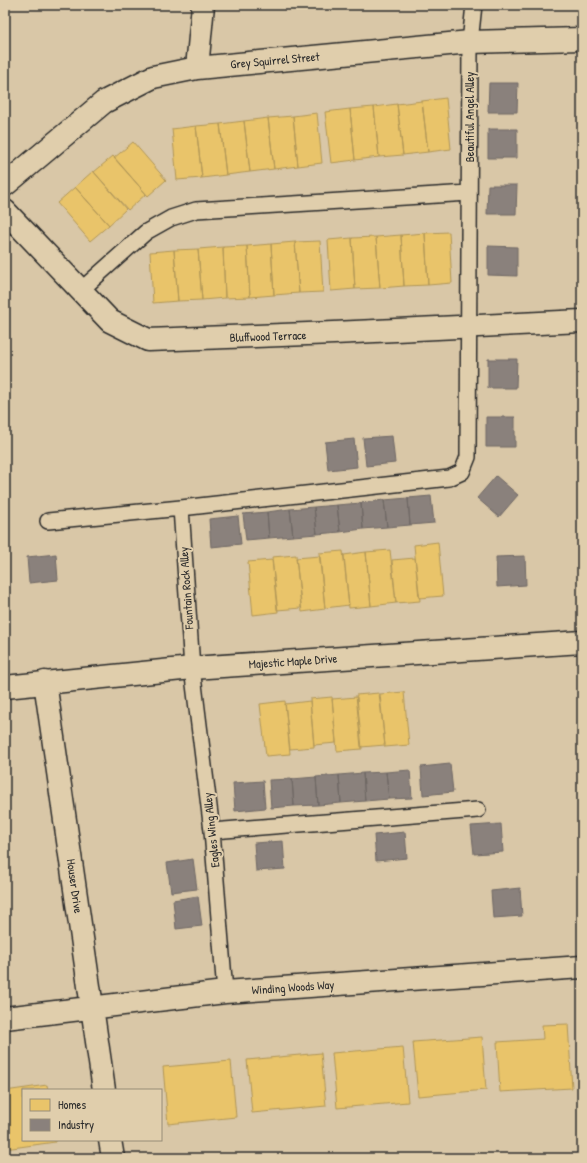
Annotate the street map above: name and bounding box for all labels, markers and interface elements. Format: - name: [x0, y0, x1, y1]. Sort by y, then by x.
- street label: Grey Squirrel Street: [230, 48, 321, 72]
- street label: Beautiful Angel Alley: [461, 72, 478, 162]
- street label: Bluffwood Terrace: [229, 326, 307, 346]
- street label: Fountain Rock Alley: [175, 546, 197, 631]
- street label: Majestic Maple Drive: [248, 649, 338, 673]
- street label: Eagles Wing Alley: [199, 792, 223, 868]
- street label: Houser Drive: [63, 858, 87, 914]
- street label: Winding Woods Way: [251, 976, 335, 998]
- legend: [22, 1089, 162, 1141]
- text: Homes: [58, 1096, 86, 1113]
- text: Industry: [58, 1116, 94, 1133]

